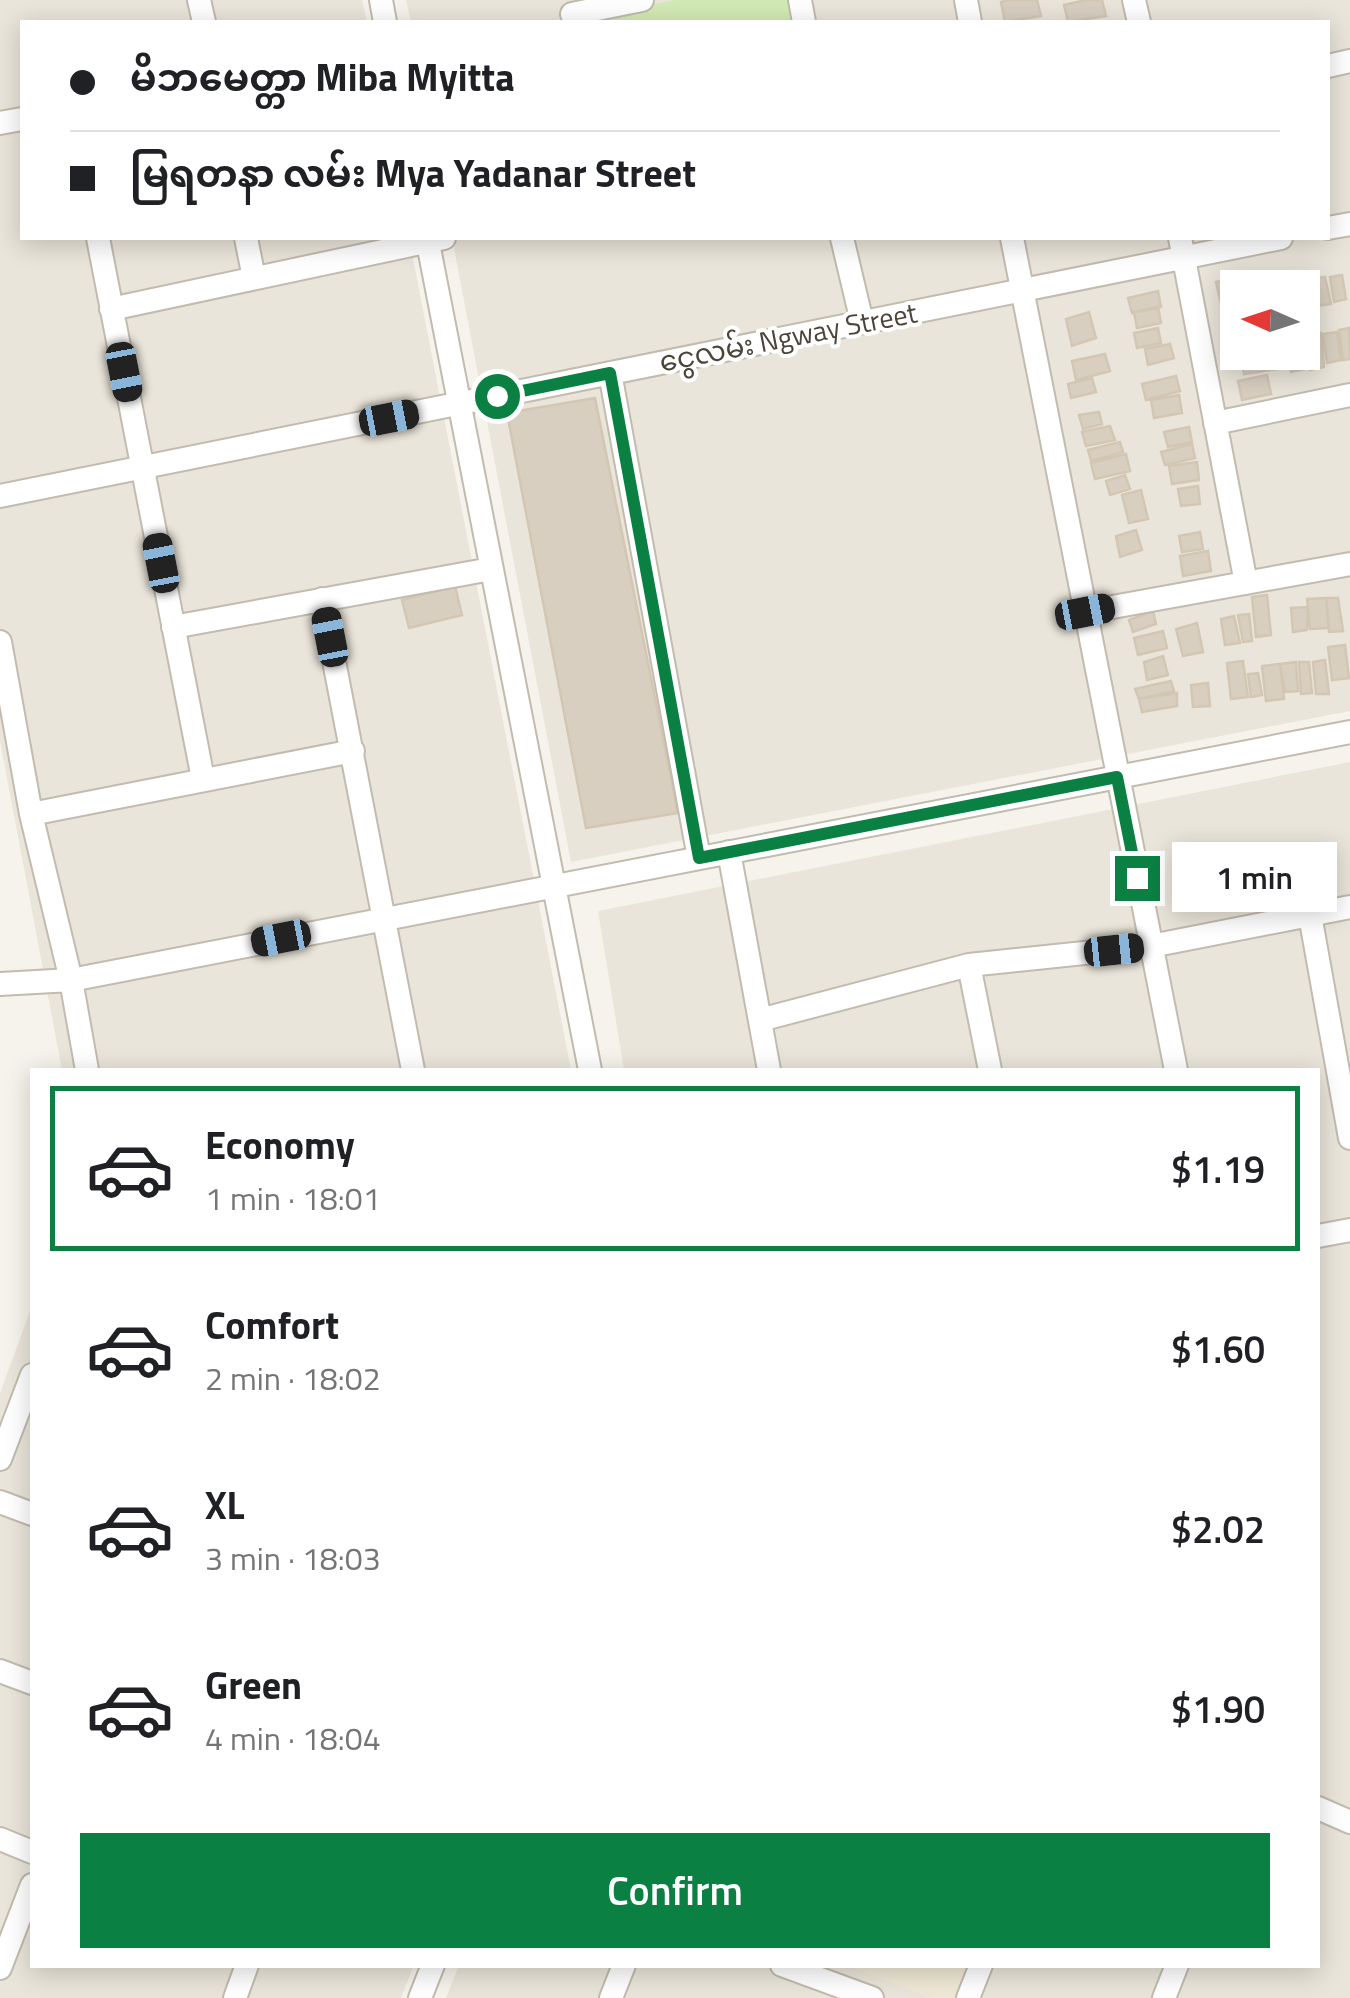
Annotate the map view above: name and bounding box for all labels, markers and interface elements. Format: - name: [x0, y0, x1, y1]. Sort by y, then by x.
- text: မိဘမေတ္တာ Miba Myitta: [130, 48, 515, 106]
- text: မြရတနာ လမ်း Mya Yadanar Street: [130, 144, 696, 202]
- north arrow: [1220, 270, 1320, 370]
- map controls: [1220, 270, 1320, 370]
- street label: ငွေလမ်း Ngway Street: [655, 290, 921, 384]
- car: [104, 340, 144, 404]
- route start: [475, 374, 520, 419]
- car: [357, 398, 421, 438]
- car: [141, 531, 181, 595]
- car: [1053, 592, 1117, 632]
- car: [310, 605, 350, 669]
- callout: 1 min: [1172, 843, 1337, 913]
- text: 1 min: [1216, 853, 1293, 901]
- route end: [1115, 856, 1160, 901]
- car: [249, 918, 313, 958]
- car: [1083, 932, 1145, 968]
- text: Economy: [205, 1116, 355, 1174]
- icon: car: [85, 1124, 175, 1214]
- text: $1.19: [1171, 1140, 1265, 1198]
- text: 1 min · 18:01: [205, 1174, 381, 1222]
- text: Comfort: [205, 1296, 339, 1354]
- icon: car: [85, 1304, 175, 1394]
- text: $1.60: [1171, 1320, 1265, 1378]
- text: 2 min · 18:02: [205, 1354, 381, 1402]
- text: XL: [205, 1476, 245, 1534]
- icon: car: [85, 1484, 175, 1574]
- text: $2.02: [1171, 1500, 1265, 1558]
- text: 3 min · 18:03: [205, 1534, 381, 1582]
- text: Green: [205, 1656, 302, 1714]
- icon: car: [85, 1664, 175, 1754]
- text: $1.90: [1171, 1680, 1265, 1738]
- text: 4 min · 18:04: [205, 1714, 381, 1762]
- button: Confirm: [80, 1833, 1270, 1948]

